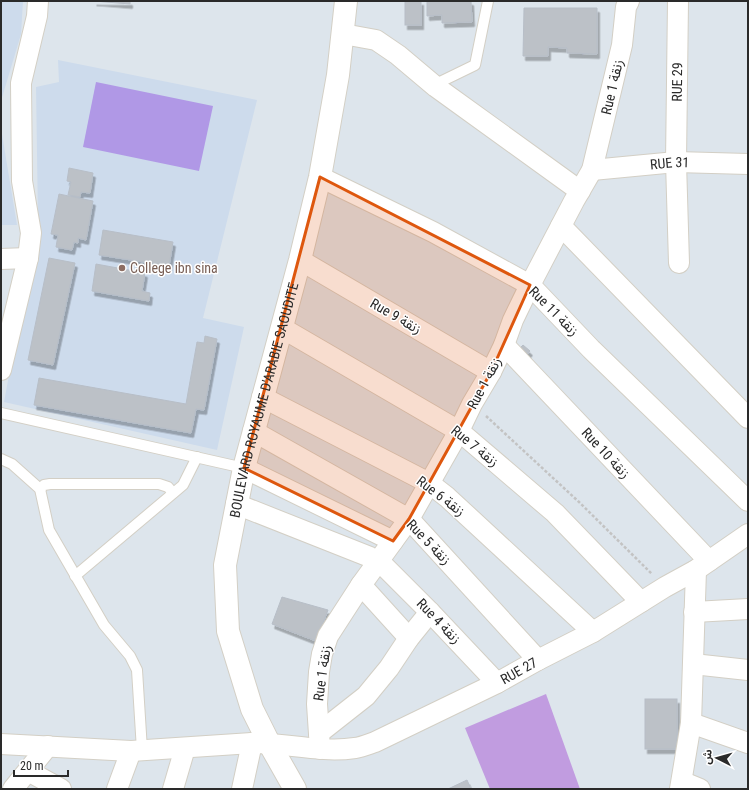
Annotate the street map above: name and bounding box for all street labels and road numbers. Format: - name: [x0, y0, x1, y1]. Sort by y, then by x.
- street label: Rue 1 زنقة: [598, 58, 627, 116]
- street label: RUE 29: [669, 62, 685, 102]
- street label: RUE 31: [649, 154, 690, 172]
- street label: BOULEVARD ROYAUME D'ARABIE SAOUDITE: [226, 281, 302, 519]
- street label: Rue 11 زنقة: [525, 283, 582, 340]
- street label: Rue 9 زنقة: [367, 295, 424, 338]
- street label: Rue 1 زنقة: [464, 354, 505, 412]
- street label: Rue 7 زنقة: [447, 422, 502, 471]
- street label: Rue 10 زنقة: [578, 424, 633, 482]
- street label: Rue 6 زنقة: [413, 473, 468, 520]
- street label: Rue 5 زنقة: [403, 516, 454, 569]
- street label: Rue 4 زنقة: [413, 595, 464, 648]
- street label: Rue 1 زنقة: [310, 644, 335, 702]
- street label: RUE 27: [498, 654, 540, 687]

